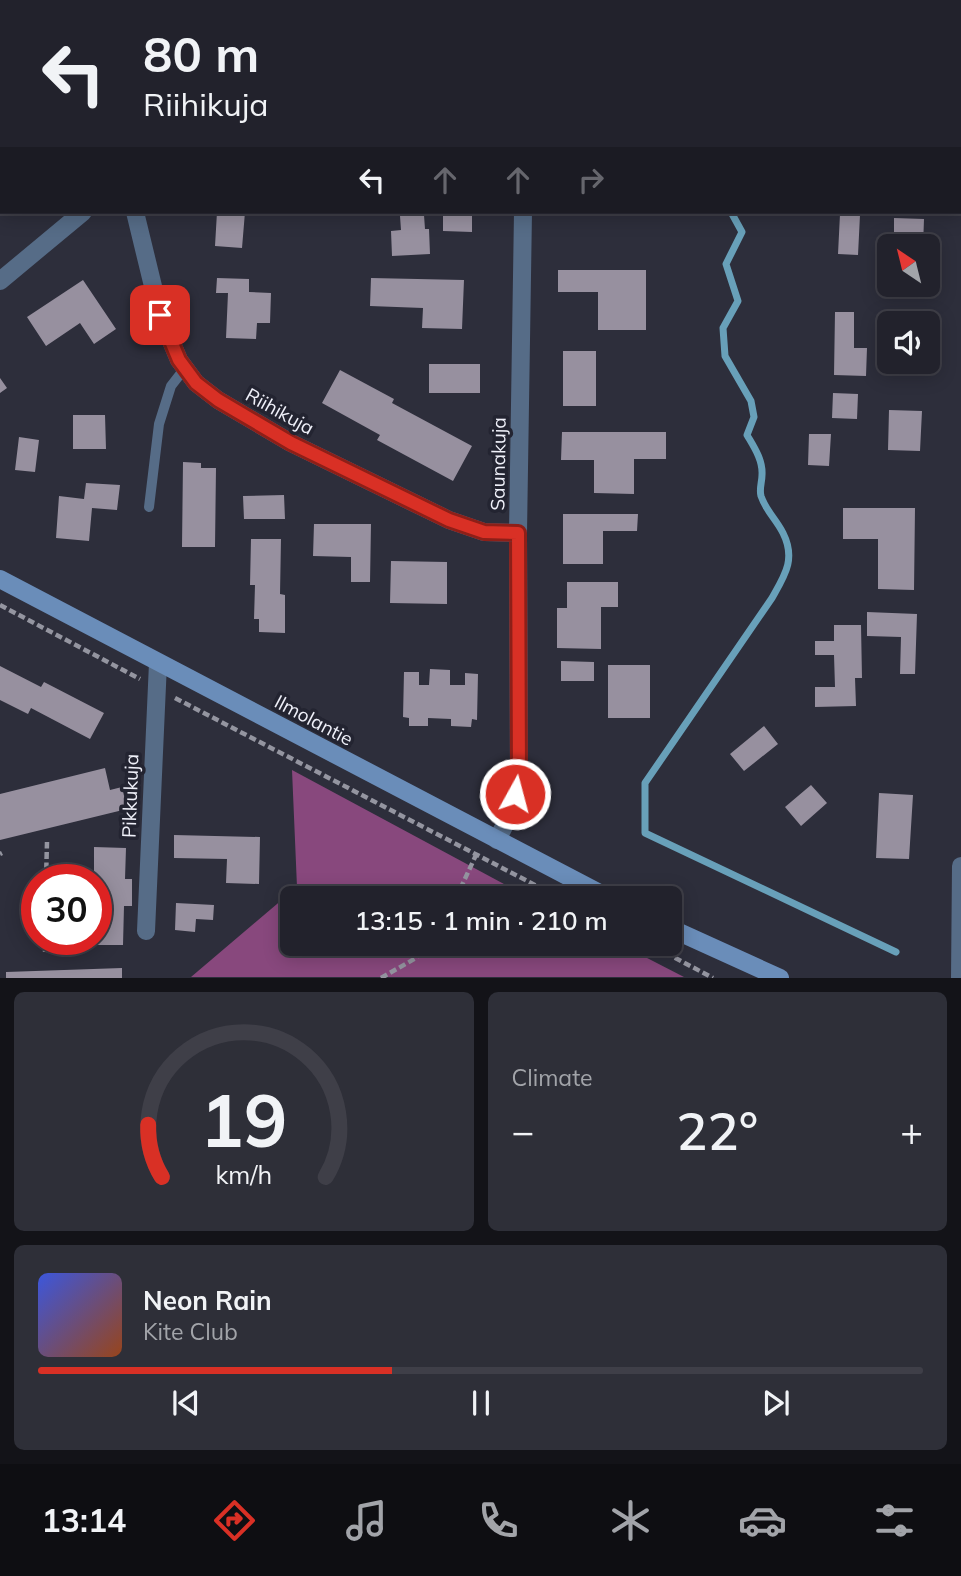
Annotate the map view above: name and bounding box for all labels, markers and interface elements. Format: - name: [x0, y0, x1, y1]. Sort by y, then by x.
- text: 80 m: [143, 23, 259, 84]
- icon: left: [28, 28, 119, 119]
- text: Riihikuja: [143, 84, 269, 124]
- icon: left: [353, 161, 391, 199]
- icon: ahead: [426, 161, 464, 199]
- icon: ahead: [499, 161, 537, 199]
- icon: right: [572, 161, 610, 199]
- north arrow: [877, 234, 940, 298]
- map controls: [877, 234, 940, 374]
- pin: [130, 285, 190, 345]
- icon: arrive: [141, 296, 179, 334]
- button: sound: [877, 311, 940, 374]
- street label: Riihikuja: [242, 382, 318, 440]
- street label: Saunakuja: [485, 417, 511, 511]
- street label: Ilmolantie: [271, 689, 357, 751]
- street label: Pikkukuja: [117, 754, 143, 838]
- position arrow: [478, 757, 552, 831]
- speed limit sign: 30: [21, 864, 112, 955]
- text: 13:15 · 1 min · 210 m: [354, 904, 608, 937]
- text: Climate: [512, 1063, 593, 1092]
- text: 19: [200, 1075, 287, 1166]
- text: 22°: [676, 1098, 758, 1163]
- text: −: [512, 1107, 534, 1155]
- text: +: [900, 1107, 923, 1155]
- text: km/h: [215, 1159, 272, 1190]
- text: Neon Rain: [143, 1284, 272, 1317]
- text: Kite Club: [143, 1317, 238, 1346]
- icon: previous: [167, 1384, 205, 1422]
- icon: pause: [462, 1384, 500, 1422]
- icon: next: [757, 1384, 795, 1422]
- icon: directions: [210, 1496, 259, 1545]
- icon: music: [342, 1496, 391, 1545]
- icon: phone: [474, 1496, 523, 1545]
- icon: climate: [606, 1496, 655, 1545]
- icon: car: [738, 1496, 787, 1545]
- icon: filters: [870, 1496, 919, 1545]
- text: 13:14: [42, 1500, 126, 1540]

